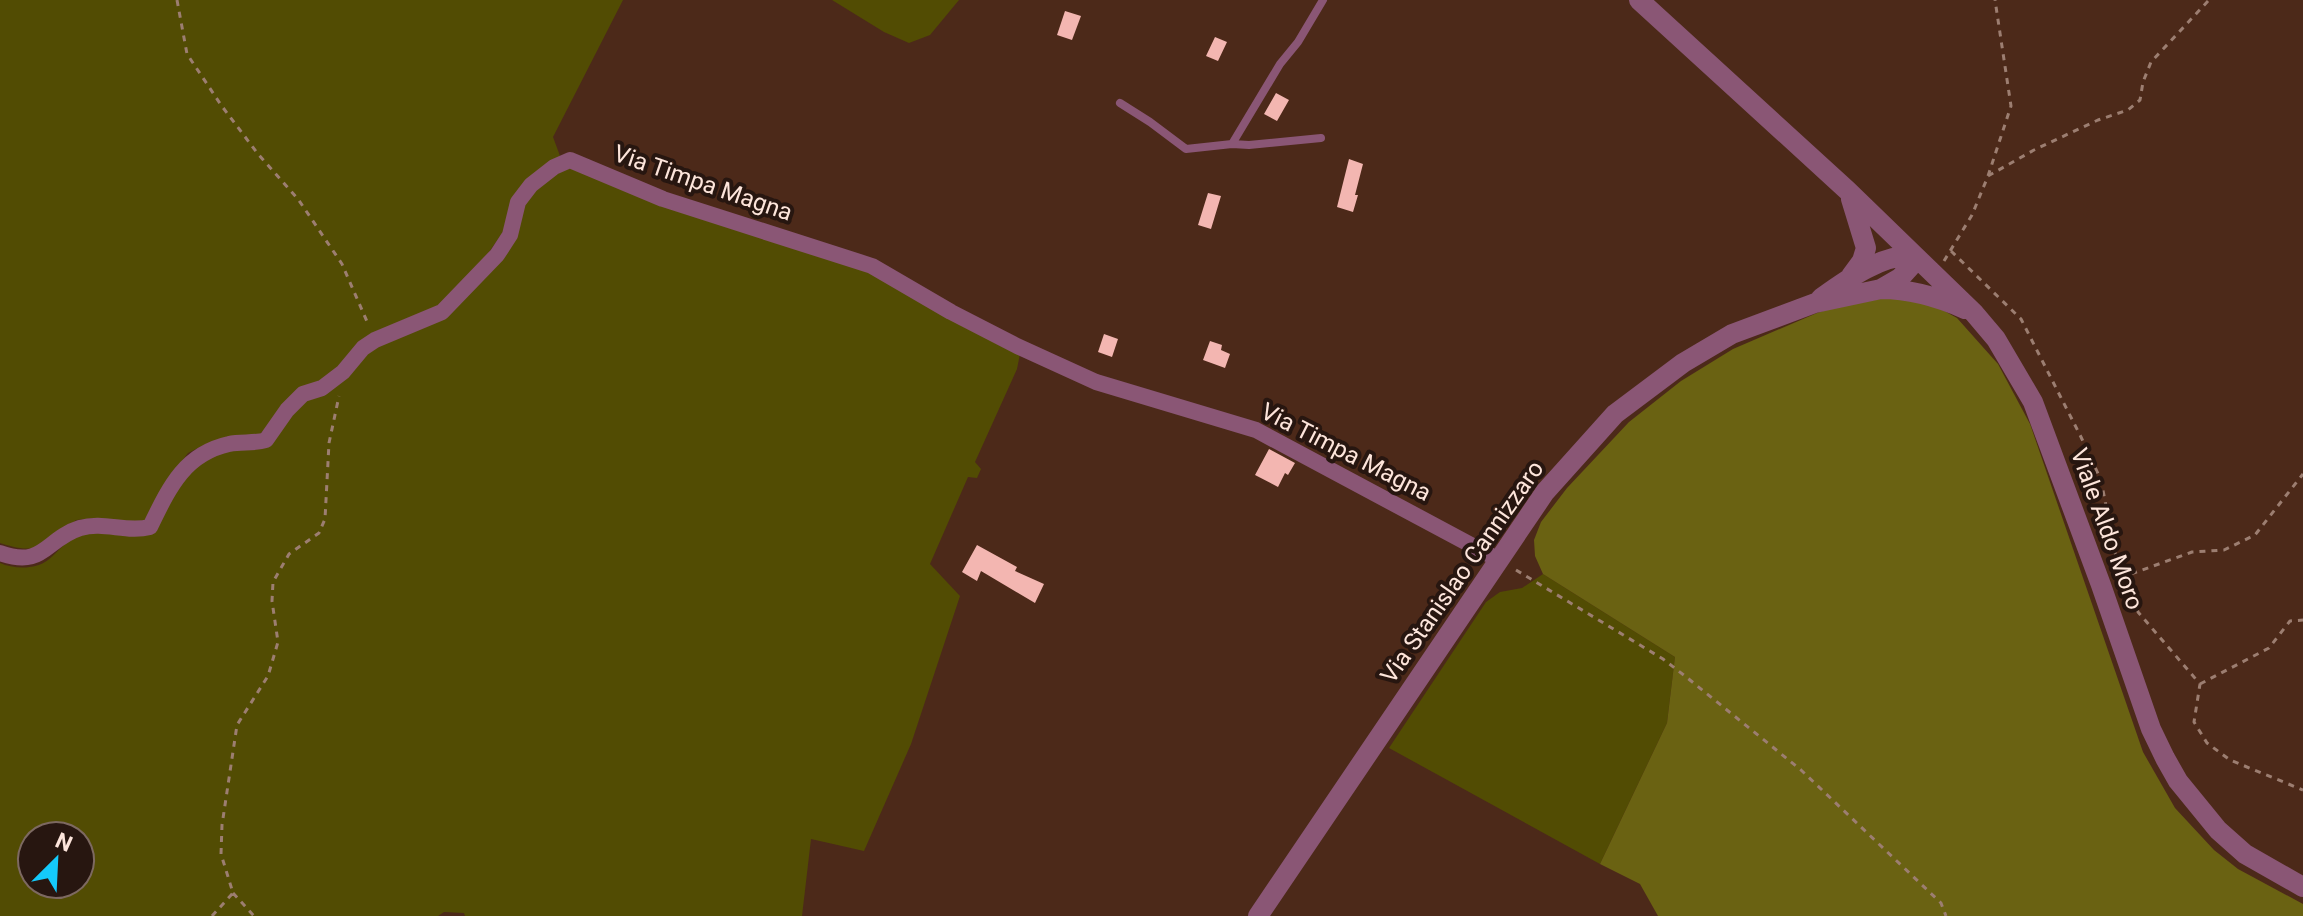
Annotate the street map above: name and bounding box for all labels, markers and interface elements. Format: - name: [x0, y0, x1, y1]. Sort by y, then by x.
- street label: Via Timpa Magna: [610, 139, 796, 227]
- street label: Via Timpa Magna: [1256, 397, 1436, 507]
- street label: Viale Aldo Moro: [2065, 445, 2149, 613]
- street label: Via Stanislao Cannizzaro: [1375, 456, 1549, 688]
- north arrow: [16, 820, 96, 900]
- text: N: [52, 828, 76, 857]

